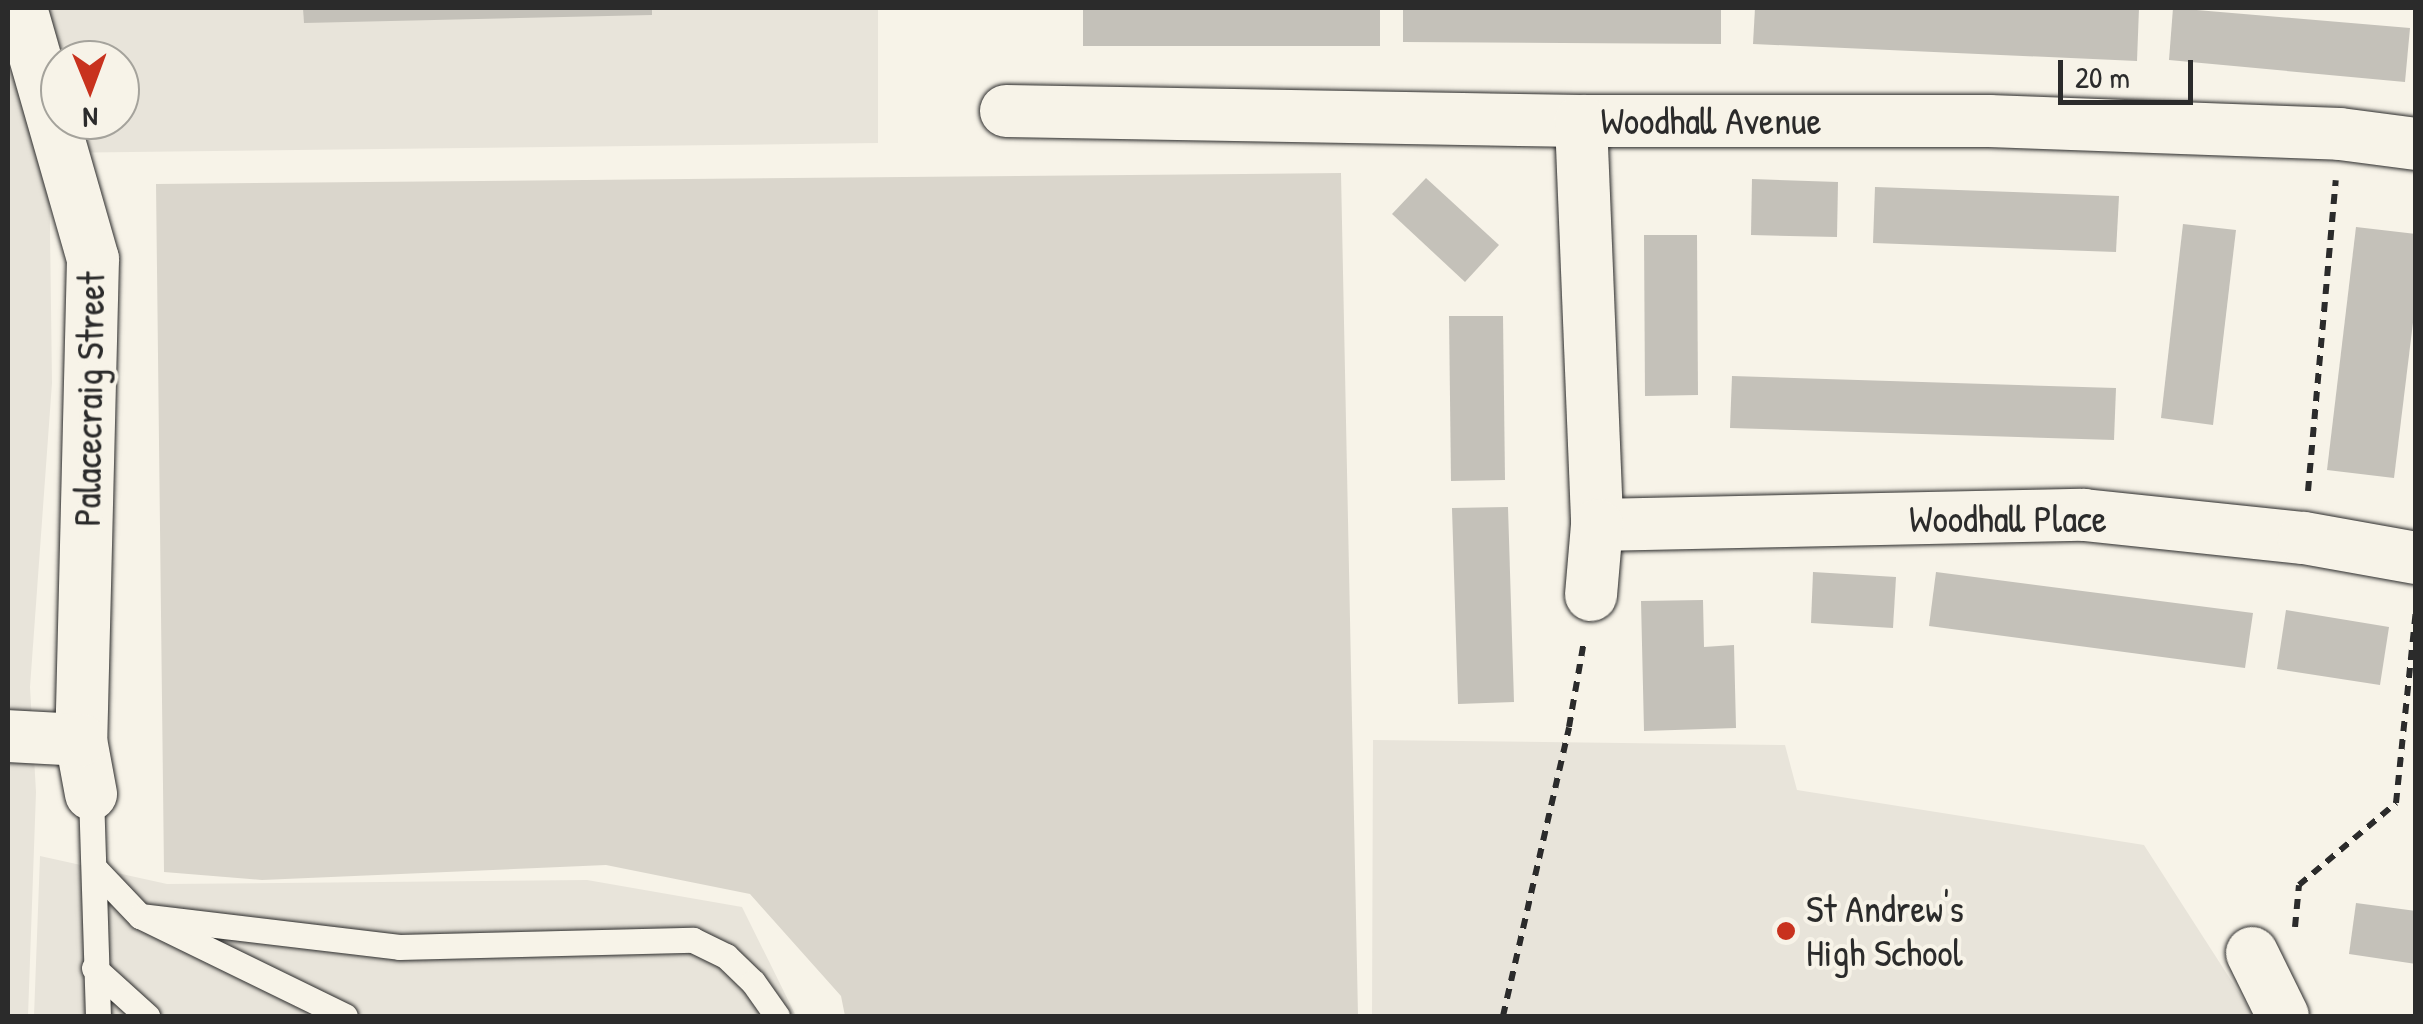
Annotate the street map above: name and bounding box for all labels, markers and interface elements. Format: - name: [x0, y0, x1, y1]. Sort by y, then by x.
- north arrow: [40, 40, 140, 140]
- scale bar: [2063, 40, 2198, 102]
- text: 20 m: [2075, 57, 2130, 97]
- street label: Woodhall Avenue: [1600, 98, 1822, 144]
- text: N: [83, 99, 98, 137]
- street label: Palacecraig Street: [64, 271, 114, 527]
- street label: Woodhall Place: [1909, 496, 2107, 542]
- place label: St Andrew's High School: [1806, 886, 1964, 976]
- marker: St Andrew's High School: [1775, 920, 1797, 942]

